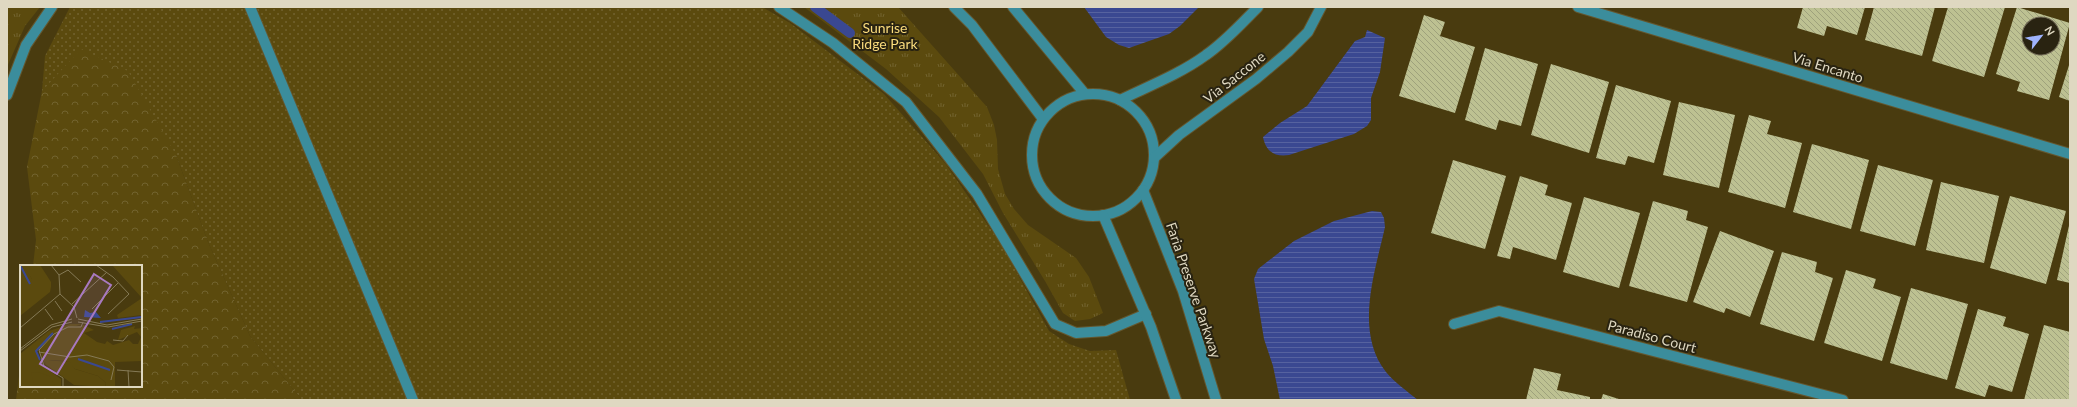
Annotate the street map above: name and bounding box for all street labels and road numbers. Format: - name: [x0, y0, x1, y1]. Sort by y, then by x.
- street label: Via Saccone: [1200, 47, 1268, 107]
- street label: Via Encanto: [1790, 48, 1866, 86]
- street label: Faria Preserve Parkway: [1163, 220, 1225, 361]
- street label: Paradiso Court: [1606, 316, 1698, 356]

